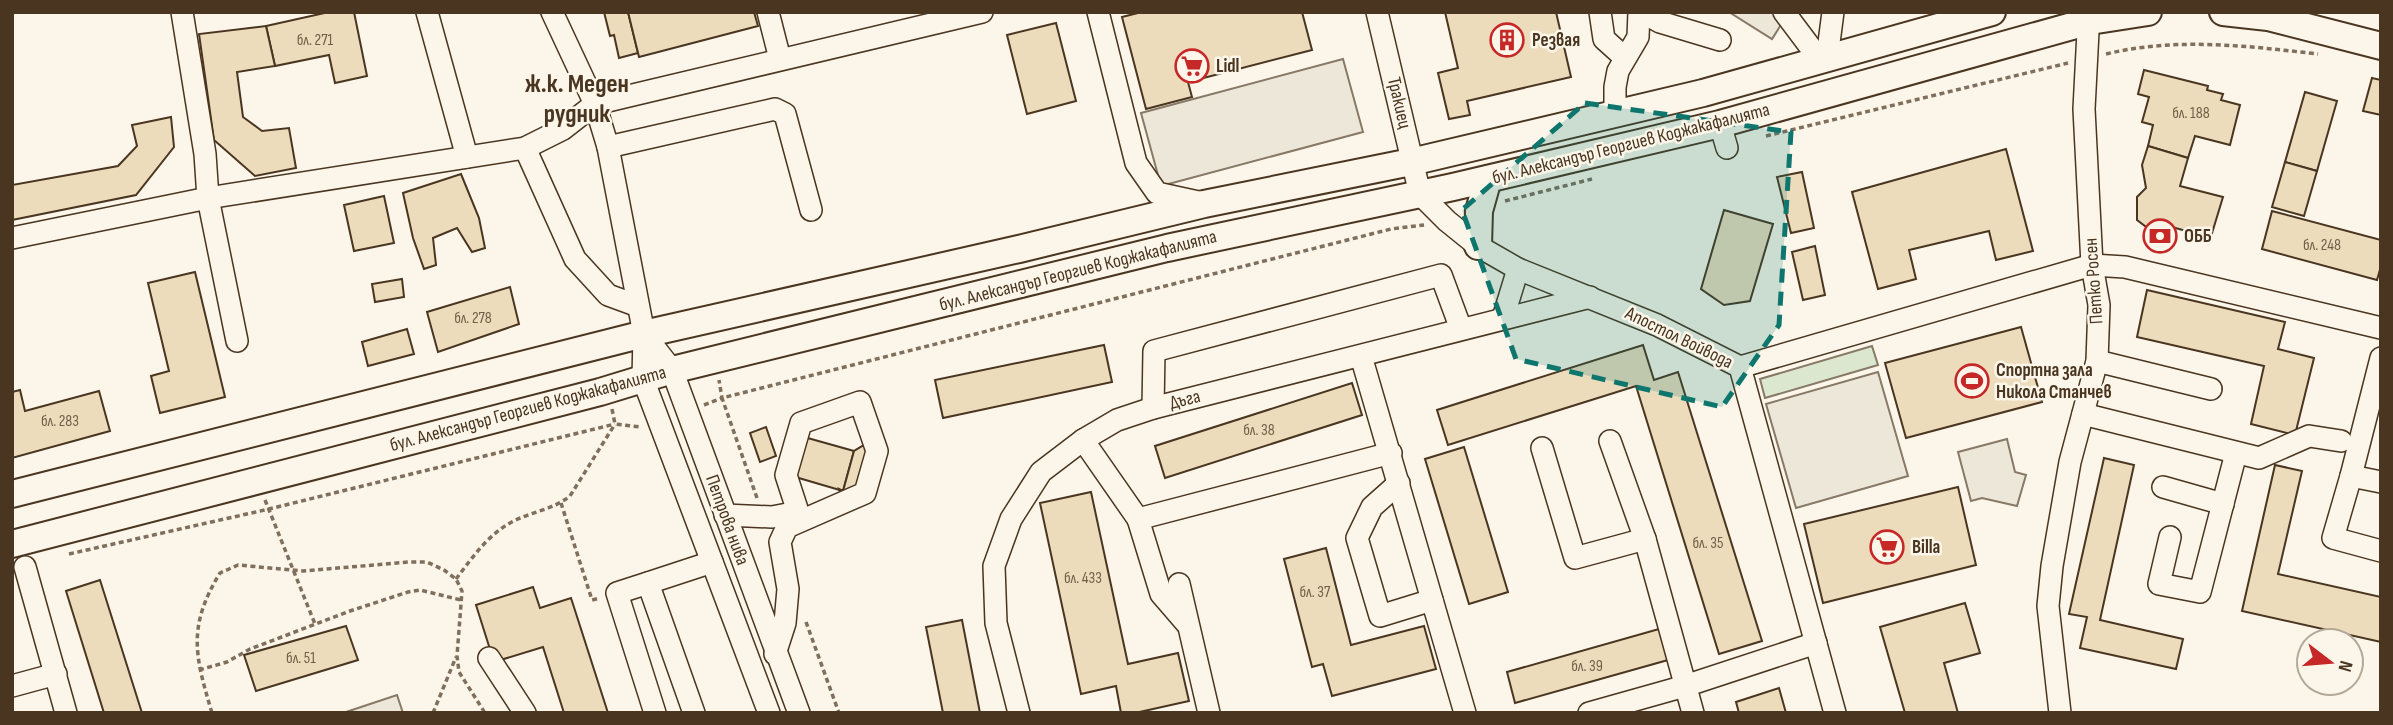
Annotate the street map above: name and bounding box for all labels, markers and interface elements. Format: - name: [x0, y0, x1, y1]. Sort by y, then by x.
- building icon: Резвая: [1488, 21, 1526, 59]
- place label: Резвая: [1532, 29, 1580, 52]
- house number: бл. 271: [297, 31, 334, 50]
- supermarket icon: Lidl: [1173, 47, 1211, 85]
- place label: Lidl: [1216, 55, 1239, 78]
- district label: ж.к. Меден рудник: [525, 69, 629, 130]
- street label: Тракиец: [1382, 75, 1416, 131]
- street label: бул. Александър Георгиев Коджакафалията: [1490, 98, 1772, 190]
- house number: бл. 188: [2172, 104, 2210, 123]
- bank icon: ОББ: [2141, 217, 2179, 255]
- street label: бул. Александър Георгиев Коджакафалията: [937, 225, 1219, 317]
- place label: ОББ: [2184, 225, 2212, 248]
- house number: бл. 248: [2303, 236, 2341, 255]
- street label: Петко Росен: [2080, 237, 2108, 325]
- street label: Апостол Войвода: [1620, 302, 1737, 374]
- house number: бл. 278: [454, 309, 492, 328]
- place label: Спортна зала Никола Станчев: [1996, 359, 2112, 404]
- street label: бул. Александър Георгиев Коджакафалията: [387, 361, 669, 457]
- sports icon: Спортна зала Никола Станчев: [1953, 362, 1991, 400]
- street label: Дъга: [1167, 385, 1203, 415]
- house number: бл. 283: [41, 412, 79, 431]
- house number: бл. 38: [1243, 421, 1275, 440]
- street label: Петрова нива: [700, 472, 754, 568]
- supermarket icon: Billa: [1868, 528, 1906, 566]
- house number: бл. 35: [1693, 534, 1723, 553]
- place label: Billa: [1912, 536, 1940, 559]
- house number: бл. 433: [1064, 569, 1102, 588]
- house number: бл. 37: [1300, 583, 1331, 602]
- north arrow: [2295, 627, 2365, 697]
- house number: бл. 51: [286, 649, 316, 668]
- house number: бл. 39: [1571, 657, 1603, 676]
- text: N: [2332, 658, 2357, 674]

